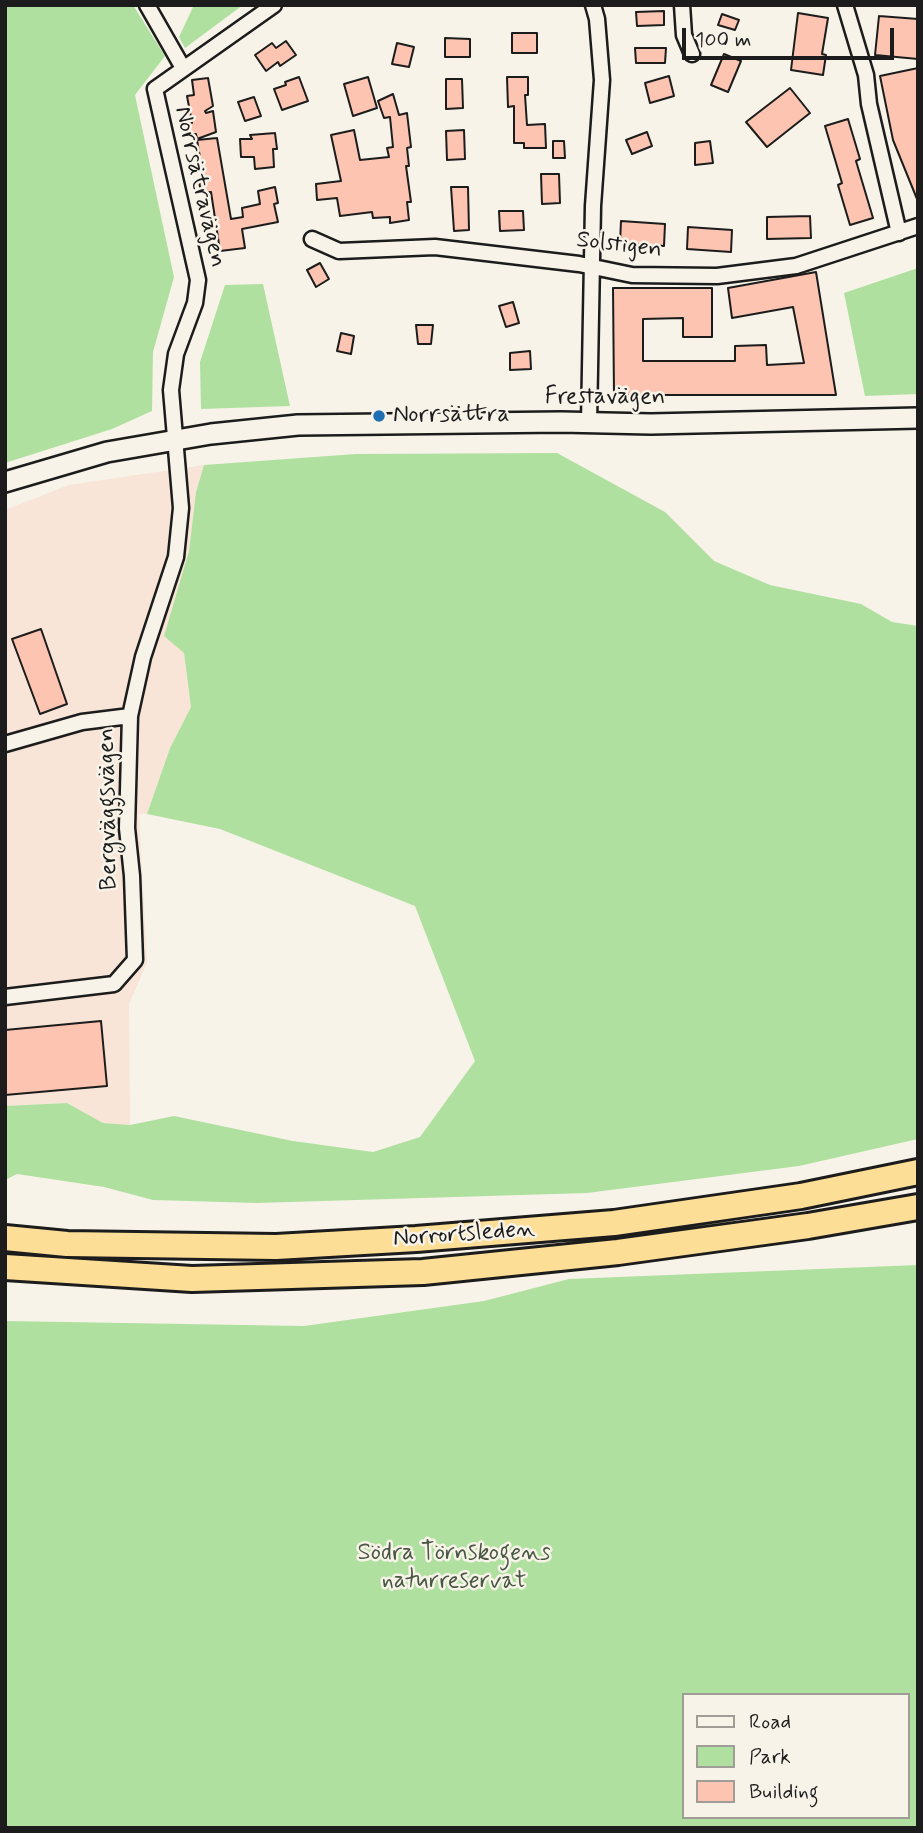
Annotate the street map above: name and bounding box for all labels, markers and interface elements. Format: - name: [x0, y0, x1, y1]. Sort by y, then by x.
- scale bar: [685, 14, 897, 58]
- text: 100 m: [695, 26, 751, 54]
- street label: Norrsätravägen: [167, 104, 231, 270]
- street label: Solstigen: [574, 226, 664, 266]
- street label: Frestavägen: [545, 384, 665, 412]
- place label: Norrsättra: [393, 402, 510, 430]
- marker: Norrsättra: [371, 408, 387, 424]
- street label: Bergväggsvägen: [93, 727, 125, 891]
- street label: Norrortsleden: [392, 1216, 536, 1254]
- park label: Södra Törnskogens naturreservat: [357, 1540, 551, 1596]
- legend: [682, 1693, 909, 1819]
- text: Road: [749, 1708, 791, 1736]
- text: Park: [749, 1743, 791, 1771]
- text: Building: [749, 1778, 819, 1806]

